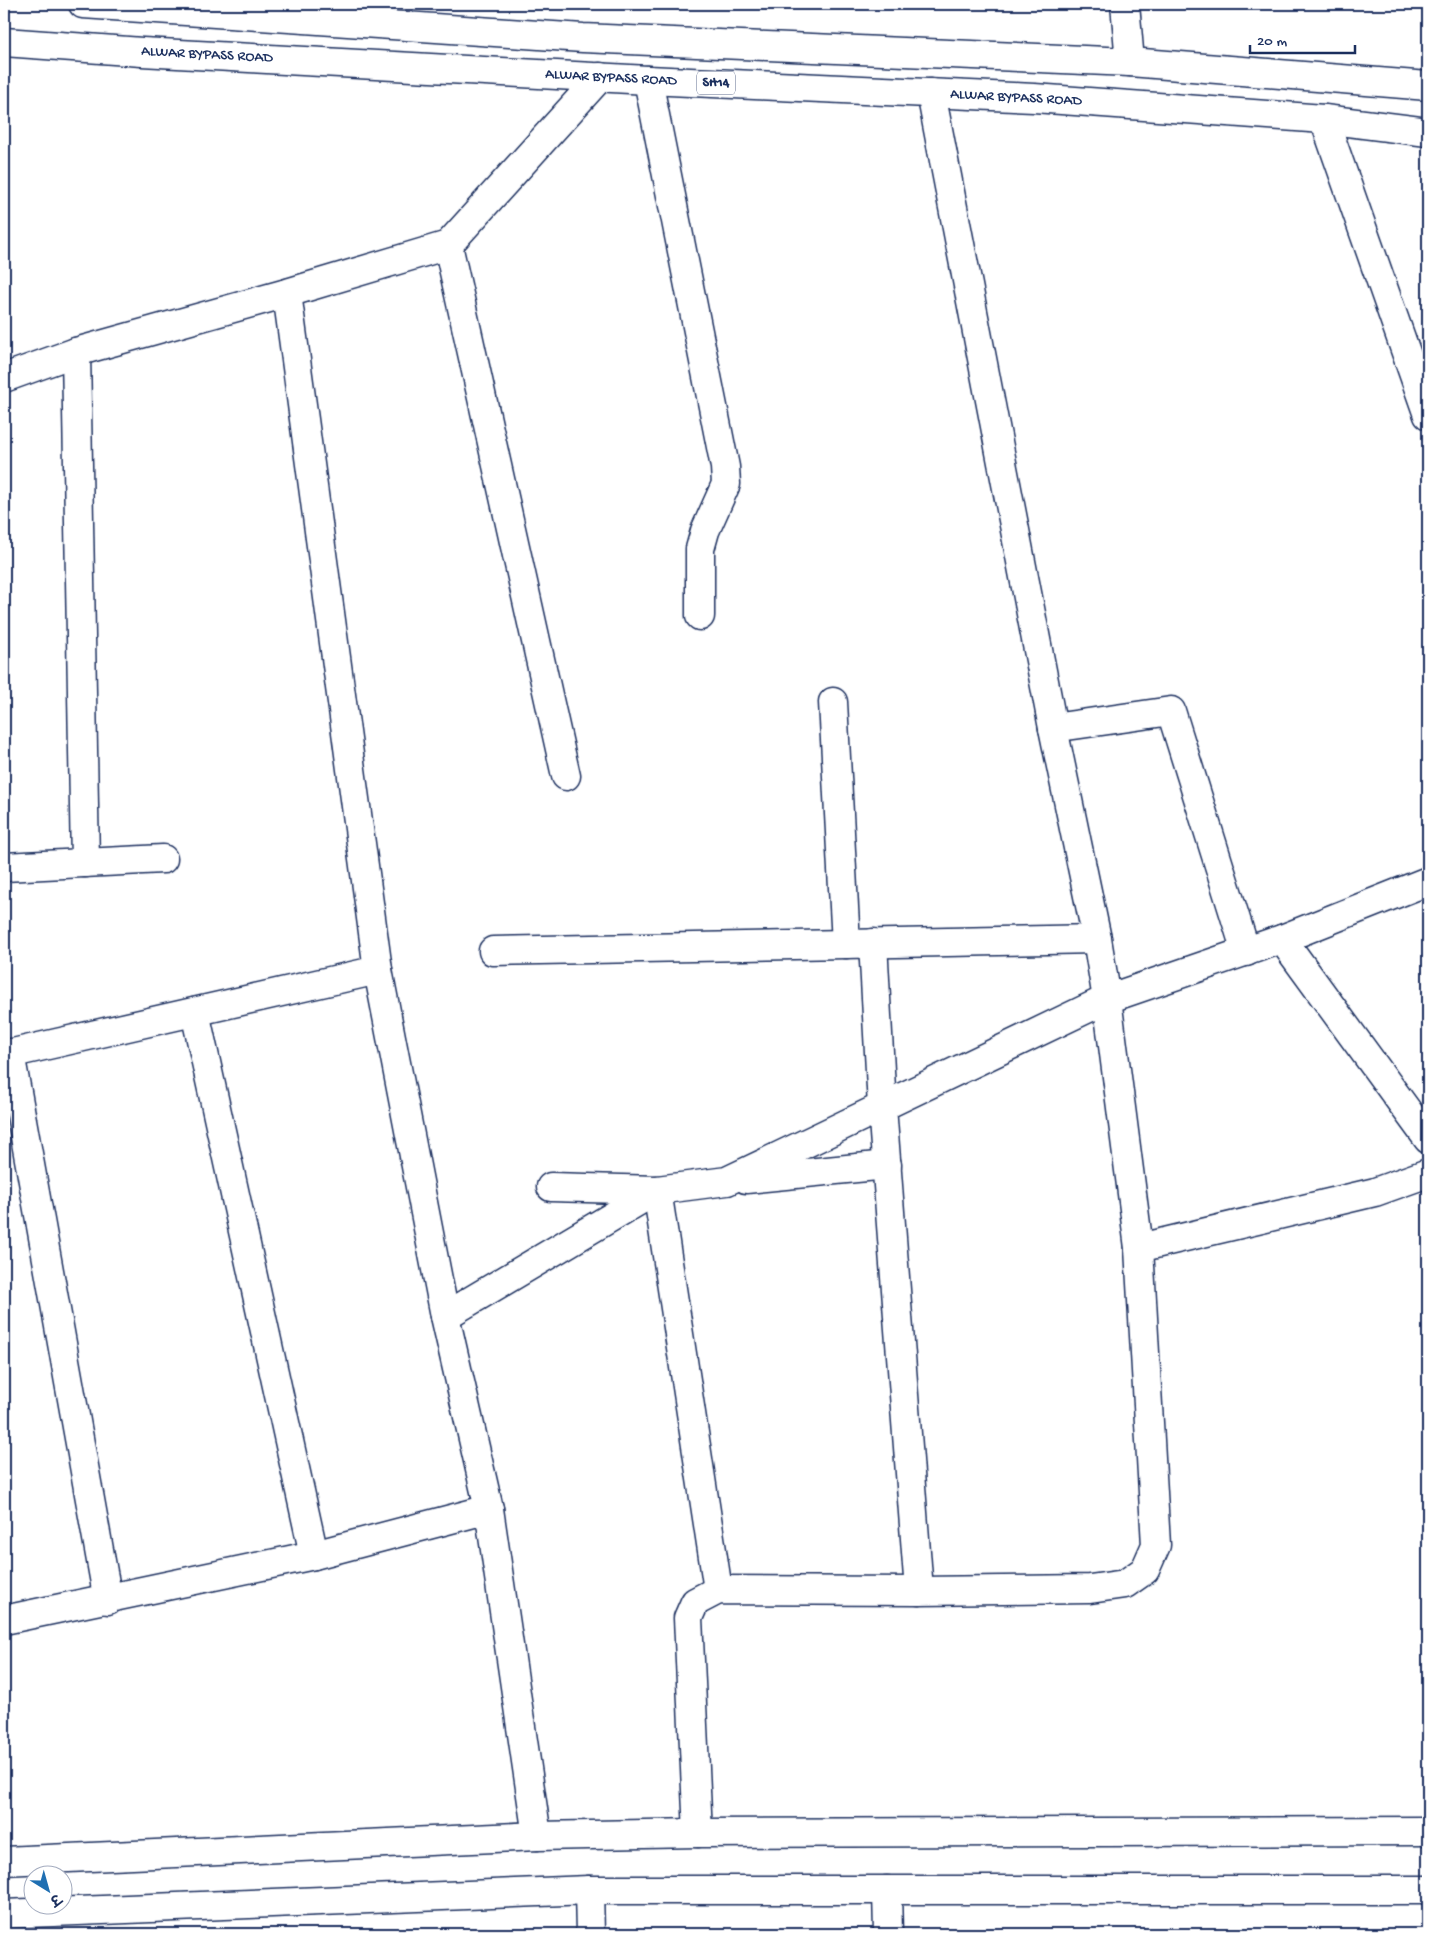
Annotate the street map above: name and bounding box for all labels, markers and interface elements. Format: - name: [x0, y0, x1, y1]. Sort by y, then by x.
- scale bar: [1250, 22, 1354, 54]
- text: 20 m: [1257, 33, 1287, 51]
- street label: ALWAR BYPASS ROAD: [141, 43, 274, 67]
- street label: ALWAR BYPASS ROAD: [545, 66, 678, 90]
- road number: SH14: [697, 72, 735, 95]
- street label: ALWAR BYPASS ROAD: [950, 86, 1083, 110]
- north arrow: [22, 1866, 72, 1916]
- text: उ: [44, 1888, 65, 1909]

